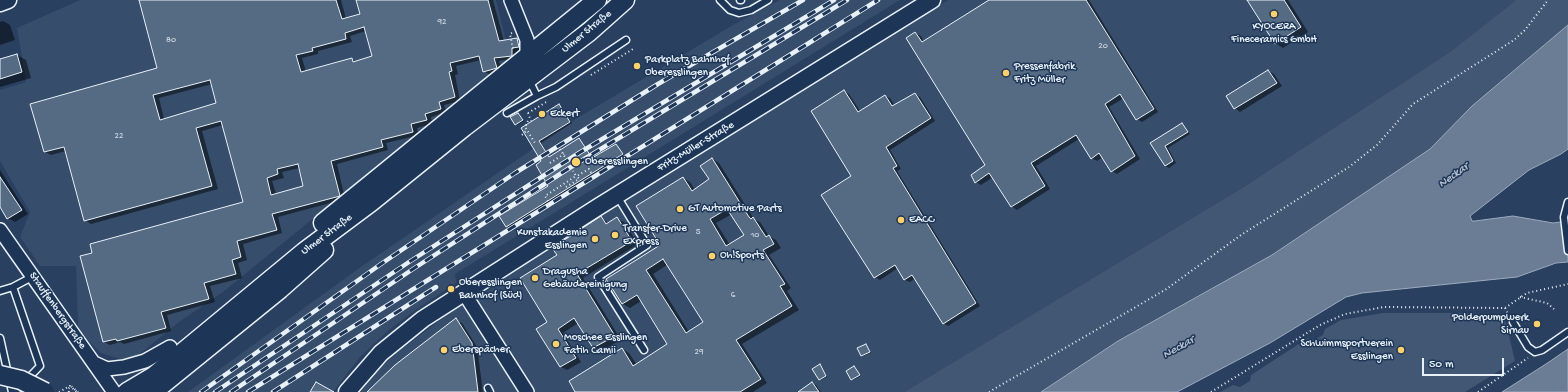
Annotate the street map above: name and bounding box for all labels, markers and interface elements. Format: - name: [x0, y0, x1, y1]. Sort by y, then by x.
- street label: Ulmer Straße: [559, 8, 615, 56]
- marker: KYOCERA Fineceramics GmbH: [1269, 9, 1279, 19]
- house number: 92: [438, 18, 446, 28]
- place label: KYOCERA Fineceramics GmbH: [1231, 20, 1317, 46]
- house number: 80: [166, 36, 176, 46]
- house number: 20: [1098, 42, 1108, 52]
- place label: Parkplatz Bahnhof Oberesslingen: [645, 53, 730, 79]
- place label: Pressenfabrik Fritz Müller: [1014, 60, 1075, 86]
- marker: Parkplatz Bahnhof Oberesslingen: [632, 61, 642, 71]
- marker: Pressenfabrik Fritz Müller: [1001, 68, 1011, 78]
- place label: Eckert: [550, 107, 580, 121]
- marker: Eckert: [537, 109, 547, 119]
- street label: Fritz-Müller-Straße: [655, 119, 737, 175]
- house number: 22: [115, 132, 123, 142]
- place label: Oberesslingen: [585, 155, 648, 169]
- marker: Oberesslingen: [570, 156, 582, 168]
- water label: Neckar: [1436, 160, 1472, 192]
- place label: GT Automotive Parts: [688, 202, 782, 216]
- marker: GT Automotive Parts: [675, 204, 685, 214]
- street label: Ulmer Straße: [299, 211, 355, 259]
- place label: EACC: [909, 213, 934, 227]
- marker: EACC: [896, 215, 906, 225]
- place label: Transfer-Drive Express: [623, 222, 687, 248]
- place label: Kunstakademie Esslingen: [517, 226, 587, 252]
- house number: 5: [696, 228, 700, 238]
- marker: Transfer-Drive Express: [610, 230, 620, 240]
- house number: 10: [751, 231, 759, 241]
- marker: Kunstakademie Esslingen: [590, 234, 600, 244]
- place label: Oh!Sports: [720, 249, 764, 263]
- marker: Oh!Sports: [707, 251, 717, 261]
- place label: Dragusha Gebäudereinigung: [543, 265, 627, 291]
- street label: Stauffenbergstraße: [25, 270, 89, 352]
- marker: Dragusha Gebäudereinigung: [530, 273, 540, 283]
- place label: Oberesslingen Bahnhof (Süd): [459, 276, 522, 302]
- marker: Oberesslingen Bahnhof (Süd): [446, 284, 456, 294]
- house number: 6: [731, 291, 735, 301]
- place label: Polderpumpwerk Sirnau: [1452, 311, 1529, 337]
- marker: Polderpumpwerk Sirnau: [1532, 319, 1542, 329]
- place label: Moschee Esslingen Fatih Camii: [564, 331, 647, 357]
- water label: Neckar: [1161, 333, 1197, 363]
- place label: Schwimmsportverein Esslingen: [1300, 337, 1393, 363]
- marker: Moschee Esslingen Fatih Camii: [551, 339, 561, 349]
- place label: Eberspächer: [452, 343, 509, 357]
- marker: Eberspächer: [439, 345, 449, 355]
- marker: Schwimmsportverein Esslingen: [1396, 345, 1406, 355]
- house number: 29: [695, 348, 703, 358]
- scale bar: [1424, 350, 1506, 376]
- text: 50 m: [1429, 358, 1454, 372]

